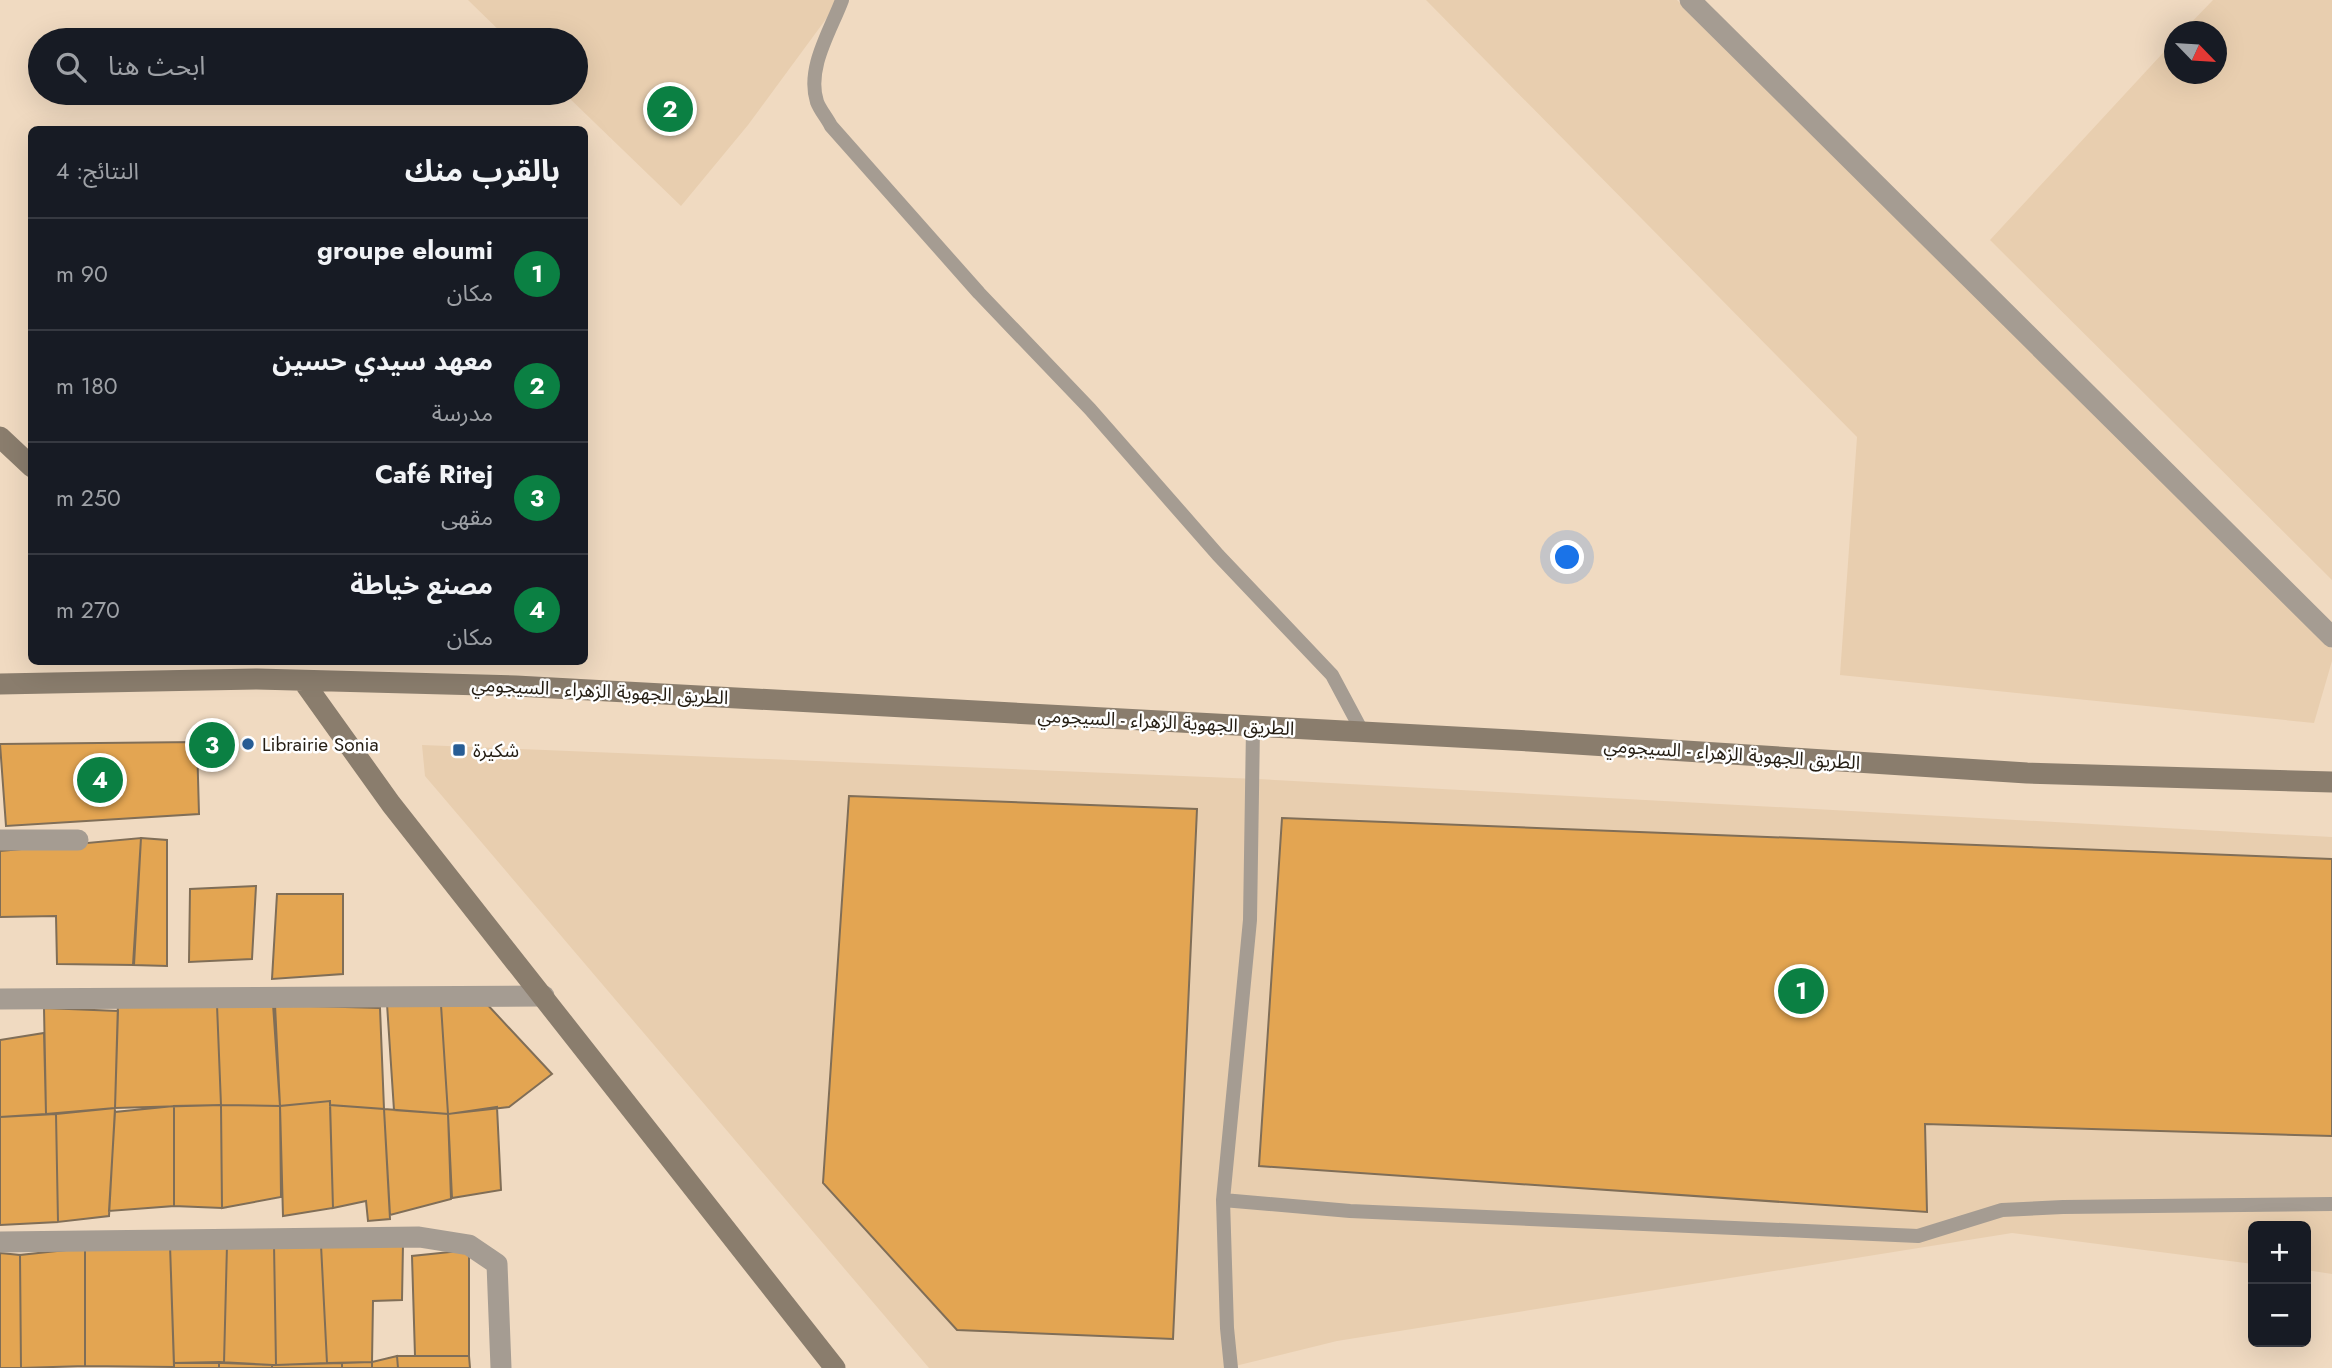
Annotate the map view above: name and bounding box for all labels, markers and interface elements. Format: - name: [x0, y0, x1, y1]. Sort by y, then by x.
- north arrow: [2164, 21, 2227, 84]
- search box: [28, 28, 588, 105]
- text: ابحث هنا: [108, 47, 205, 85]
- icon: search: [52, 48, 90, 86]
- pin: 2: [647, 83, 693, 135]
- text: بالقرب منك: [405, 149, 560, 192]
- text: النتائج: 4: [56, 154, 139, 188]
- text: groupe eloumi: [317, 231, 493, 269]
- text: 90 m: [56, 257, 108, 291]
- text: 1: [531, 257, 543, 291]
- text: مكان: [447, 276, 493, 310]
- text: معهد سيدي حسين: [272, 342, 493, 380]
- text: 180 m: [56, 369, 118, 403]
- text: 2: [529, 369, 545, 403]
- text: مدرسة: [432, 396, 493, 430]
- text: Café Ritej: [375, 455, 493, 493]
- text: 250 m: [56, 481, 121, 515]
- text: 3: [530, 481, 544, 515]
- text: مقهى: [441, 500, 493, 534]
- your location: [1550, 540, 1584, 574]
- text: مصنع خياطة: [350, 566, 493, 604]
- text: 270 m: [56, 593, 120, 627]
- text: 4: [529, 593, 545, 627]
- text: مكان: [447, 620, 493, 654]
- street label: الطريق الجهوية الزهراء - السيجومي: [471, 671, 729, 713]
- street label: الطريق الجهوية الزهراء - السيجومي: [1037, 702, 1295, 744]
- pin: 3: [189, 719, 235, 771]
- place label: Librairie Sonia: [262, 731, 379, 758]
- street label: الطريق الجهوية الزهراء - السيجومي: [1603, 732, 1861, 778]
- marker: Librairie Sonia: [240, 736, 256, 752]
- place label: شكيرة: [473, 737, 519, 764]
- marker: شكيرة: [451, 742, 467, 758]
- pin: 4: [77, 754, 123, 806]
- pin: 1: [1778, 965, 1824, 1017]
- map controls: [2248, 1221, 2311, 1347]
- button: +: [2248, 1221, 2311, 1284]
- button: −: [2248, 1284, 2311, 1347]

